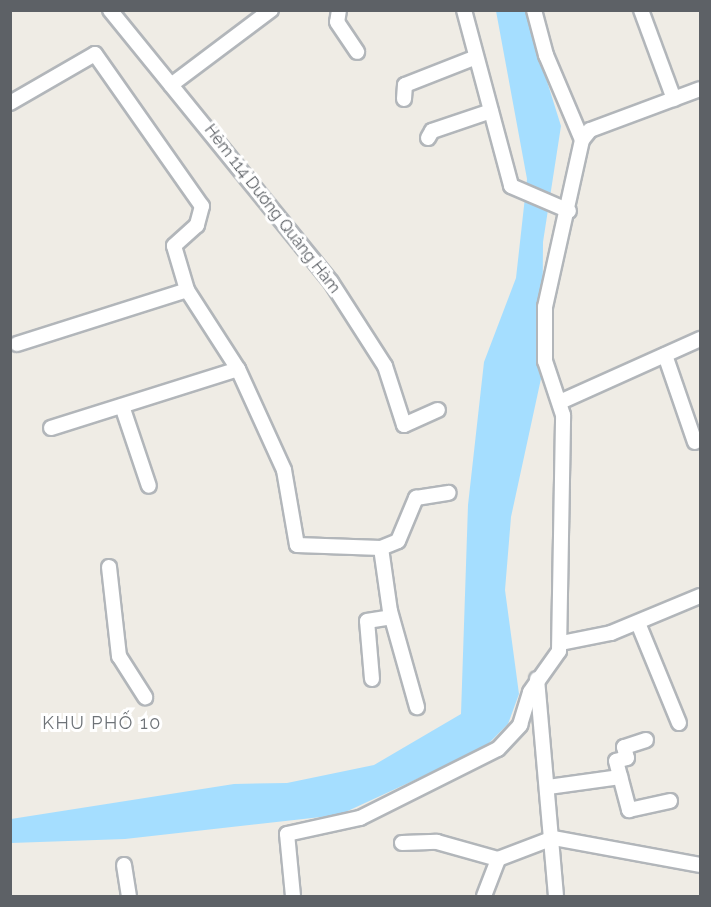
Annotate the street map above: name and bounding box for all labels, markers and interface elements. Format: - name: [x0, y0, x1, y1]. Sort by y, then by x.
- street label: Hẻm 114 Dương Quảng Hàm: [200, 121, 344, 297]
- district label: KHU PHỐ 10: [42, 712, 162, 734]

